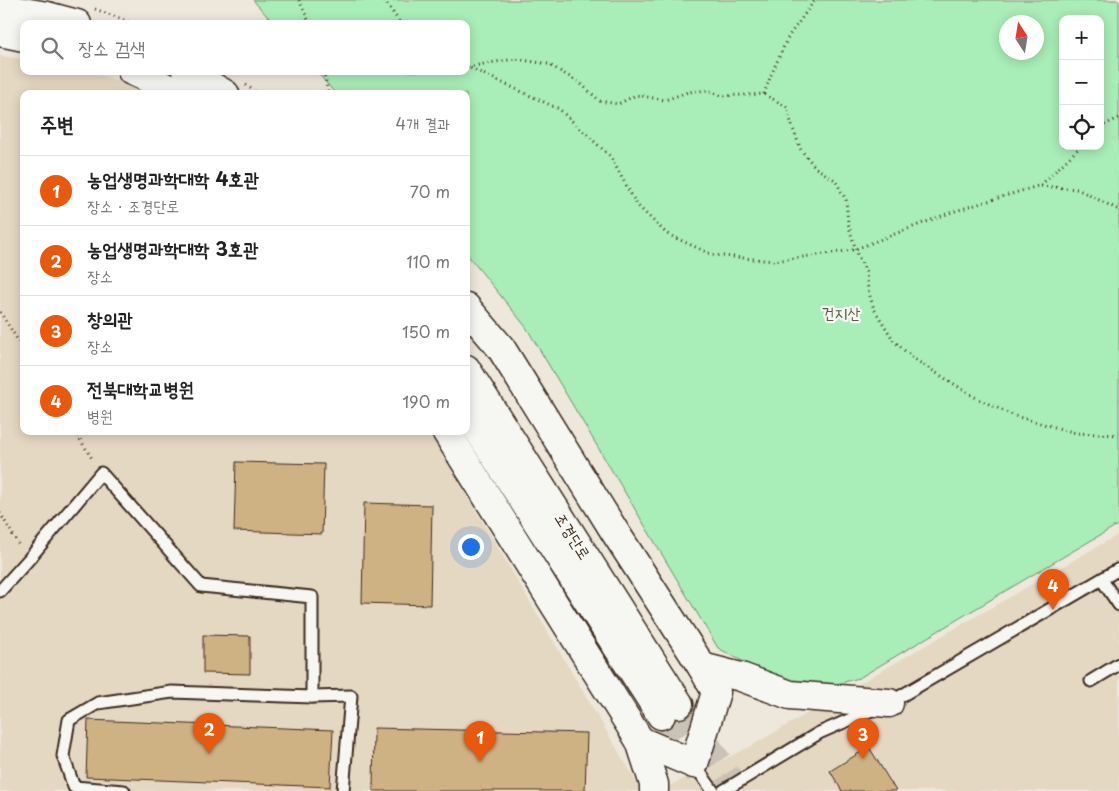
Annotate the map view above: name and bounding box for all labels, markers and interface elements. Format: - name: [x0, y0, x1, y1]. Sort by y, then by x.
- north arrow: [999, 15, 1044, 60]
- map controls: [1059, 15, 1104, 150]
- button: +: [1059, 15, 1104, 60]
- search box: [20, 20, 470, 75]
- text: 장소 검색: [78, 33, 145, 61]
- icon: search: [38, 34, 66, 62]
- button: −: [1059, 60, 1104, 105]
- button: locate: [1059, 105, 1104, 150]
- text: 주변: [40, 107, 74, 139]
- text: 4개 결과: [396, 111, 450, 135]
- text: 농업생명과학대학 4호관: [87, 164, 259, 192]
- text: 1: [52, 179, 60, 203]
- text: 70 m: [410, 179, 450, 203]
- text: 장소 · 조경단로: [87, 193, 179, 217]
- text: 농업생명과학대학 3호관: [87, 234, 258, 262]
- text: 2: [50, 249, 62, 273]
- text: 110 m: [407, 249, 450, 273]
- text: 장소: [87, 263, 113, 287]
- park label: 건지산: [822, 300, 860, 324]
- text: 창의관: [87, 304, 133, 332]
- text: 3: [51, 319, 61, 343]
- text: 150 m: [402, 319, 450, 343]
- text: 장소: [87, 333, 113, 357]
- text: 전북대학교병원: [87, 374, 194, 402]
- text: 4: [51, 389, 61, 413]
- text: 190 m: [402, 389, 450, 413]
- text: 병원: [87, 403, 113, 427]
- street label: 조경단로: [550, 507, 598, 564]
- your location: [458, 534, 484, 560]
- pin: 4: [1037, 569, 1069, 610]
- pin: 2: [193, 713, 225, 754]
- pin: 3: [847, 718, 879, 759]
- pin: 1: [464, 721, 496, 762]

